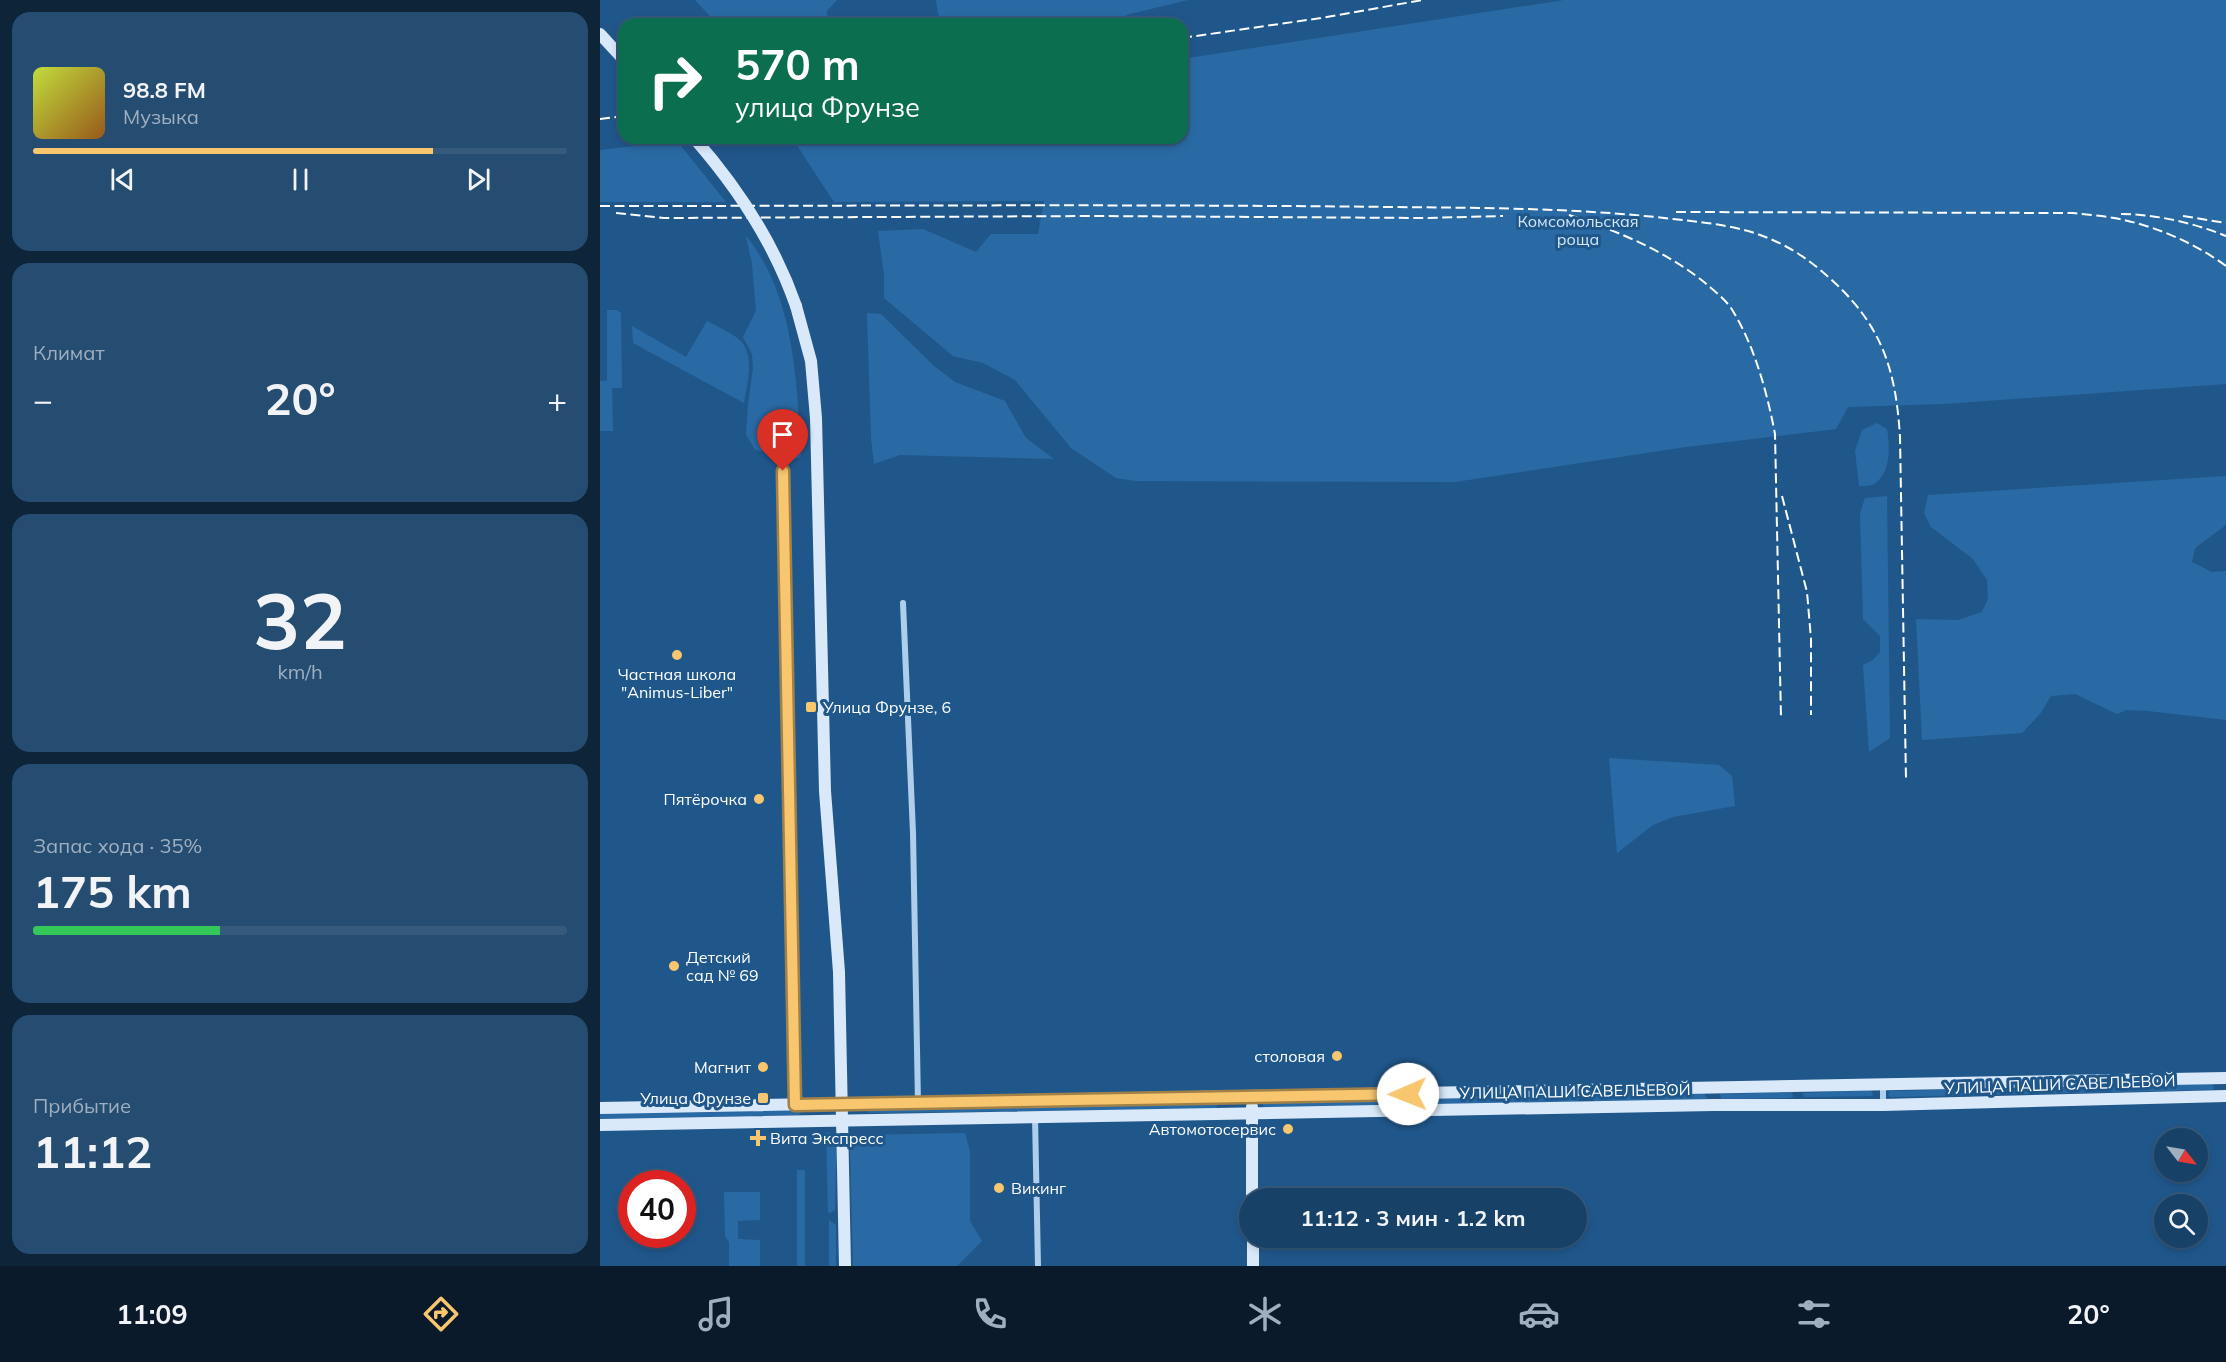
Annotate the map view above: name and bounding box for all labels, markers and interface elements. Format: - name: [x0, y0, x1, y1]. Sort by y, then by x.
- text: 570 m: [735, 38, 860, 91]
- icon: right: [636, 42, 714, 120]
- text: 98.8 FM: [123, 76, 206, 104]
- text: улица Фрунзе: [735, 90, 920, 124]
- text: Музыка: [123, 104, 199, 129]
- icon: previous: [106, 163, 139, 196]
- icon: pause: [284, 163, 317, 196]
- icon: next: [462, 163, 495, 196]
- park label: Комсомольская роща: [1517, 211, 1639, 249]
- text: Климат: [33, 340, 105, 365]
- text: 20°: [264, 370, 336, 426]
- text: −: [33, 379, 53, 420]
- text: +: [547, 379, 567, 420]
- pin: [757, 409, 808, 471]
- icon: arrive: [766, 418, 799, 451]
- text: 32: [253, 571, 347, 669]
- marker: Частная школа "Animus-Liber": [670, 648, 684, 662]
- text: km/h: [277, 659, 323, 684]
- place label: Частная школа "Animus-Liber": [618, 664, 736, 702]
- place label: Улица Фрунзе, 6: [822, 697, 951, 717]
- marker: Улица Фрунзе, 6: [804, 700, 818, 714]
- place label: Пятёрочка: [663, 789, 747, 809]
- marker: Пятёрочка: [752, 792, 766, 806]
- text: Запас хода · 35%: [33, 833, 202, 858]
- text: 175 km: [33, 863, 192, 919]
- place label: Детский сад № 69: [686, 947, 759, 985]
- marker: Детский сад № 69: [667, 959, 681, 973]
- place label: столовая: [1254, 1046, 1325, 1066]
- marker: столовая: [1330, 1049, 1344, 1063]
- place label: Магнит: [694, 1057, 752, 1077]
- marker: Магнит: [756, 1060, 770, 1074]
- position arrow: [1376, 1062, 1440, 1126]
- street label: УЛИЦА ПАШИ САВЕЛЬЕВОЙ: [1943, 1070, 2176, 1098]
- street label: УЛИЦА ПАШИ САВЕЛЬЕВОЙ: [1458, 1079, 1691, 1103]
- place label: Улица Фрунзе: [639, 1088, 751, 1108]
- marker: Улица Фрунзе: [756, 1091, 770, 1105]
- text: Прибытие: [33, 1093, 131, 1118]
- place label: Автомотосервис: [1149, 1119, 1276, 1139]
- marker: Автомотосервис: [1281, 1122, 1295, 1136]
- text: 11:12: [33, 1123, 152, 1179]
- place label: Вита Экспресс: [770, 1128, 884, 1148]
- north arrow: [2154, 1128, 2208, 1182]
- map controls: [2154, 1128, 2208, 1248]
- marker: Вита Экспресс: [751, 1131, 765, 1145]
- speed limit sign: 40: [618, 1170, 696, 1248]
- place label: Викинг: [1011, 1178, 1066, 1198]
- marker: Викинг: [992, 1181, 1006, 1195]
- button: search: [2154, 1194, 2208, 1248]
- text: 11:12 · 3 мин · 1.2 km: [1301, 1204, 1525, 1232]
- icon: directions: [420, 1293, 462, 1335]
- icon: music: [695, 1293, 737, 1335]
- icon: phone: [969, 1293, 1011, 1335]
- icon: climate: [1244, 1293, 1286, 1335]
- icon: car: [1518, 1293, 1560, 1335]
- icon: filters: [1793, 1293, 1835, 1335]
- text: 11:09: [116, 1297, 188, 1331]
- text: 20°: [2067, 1297, 2110, 1331]

